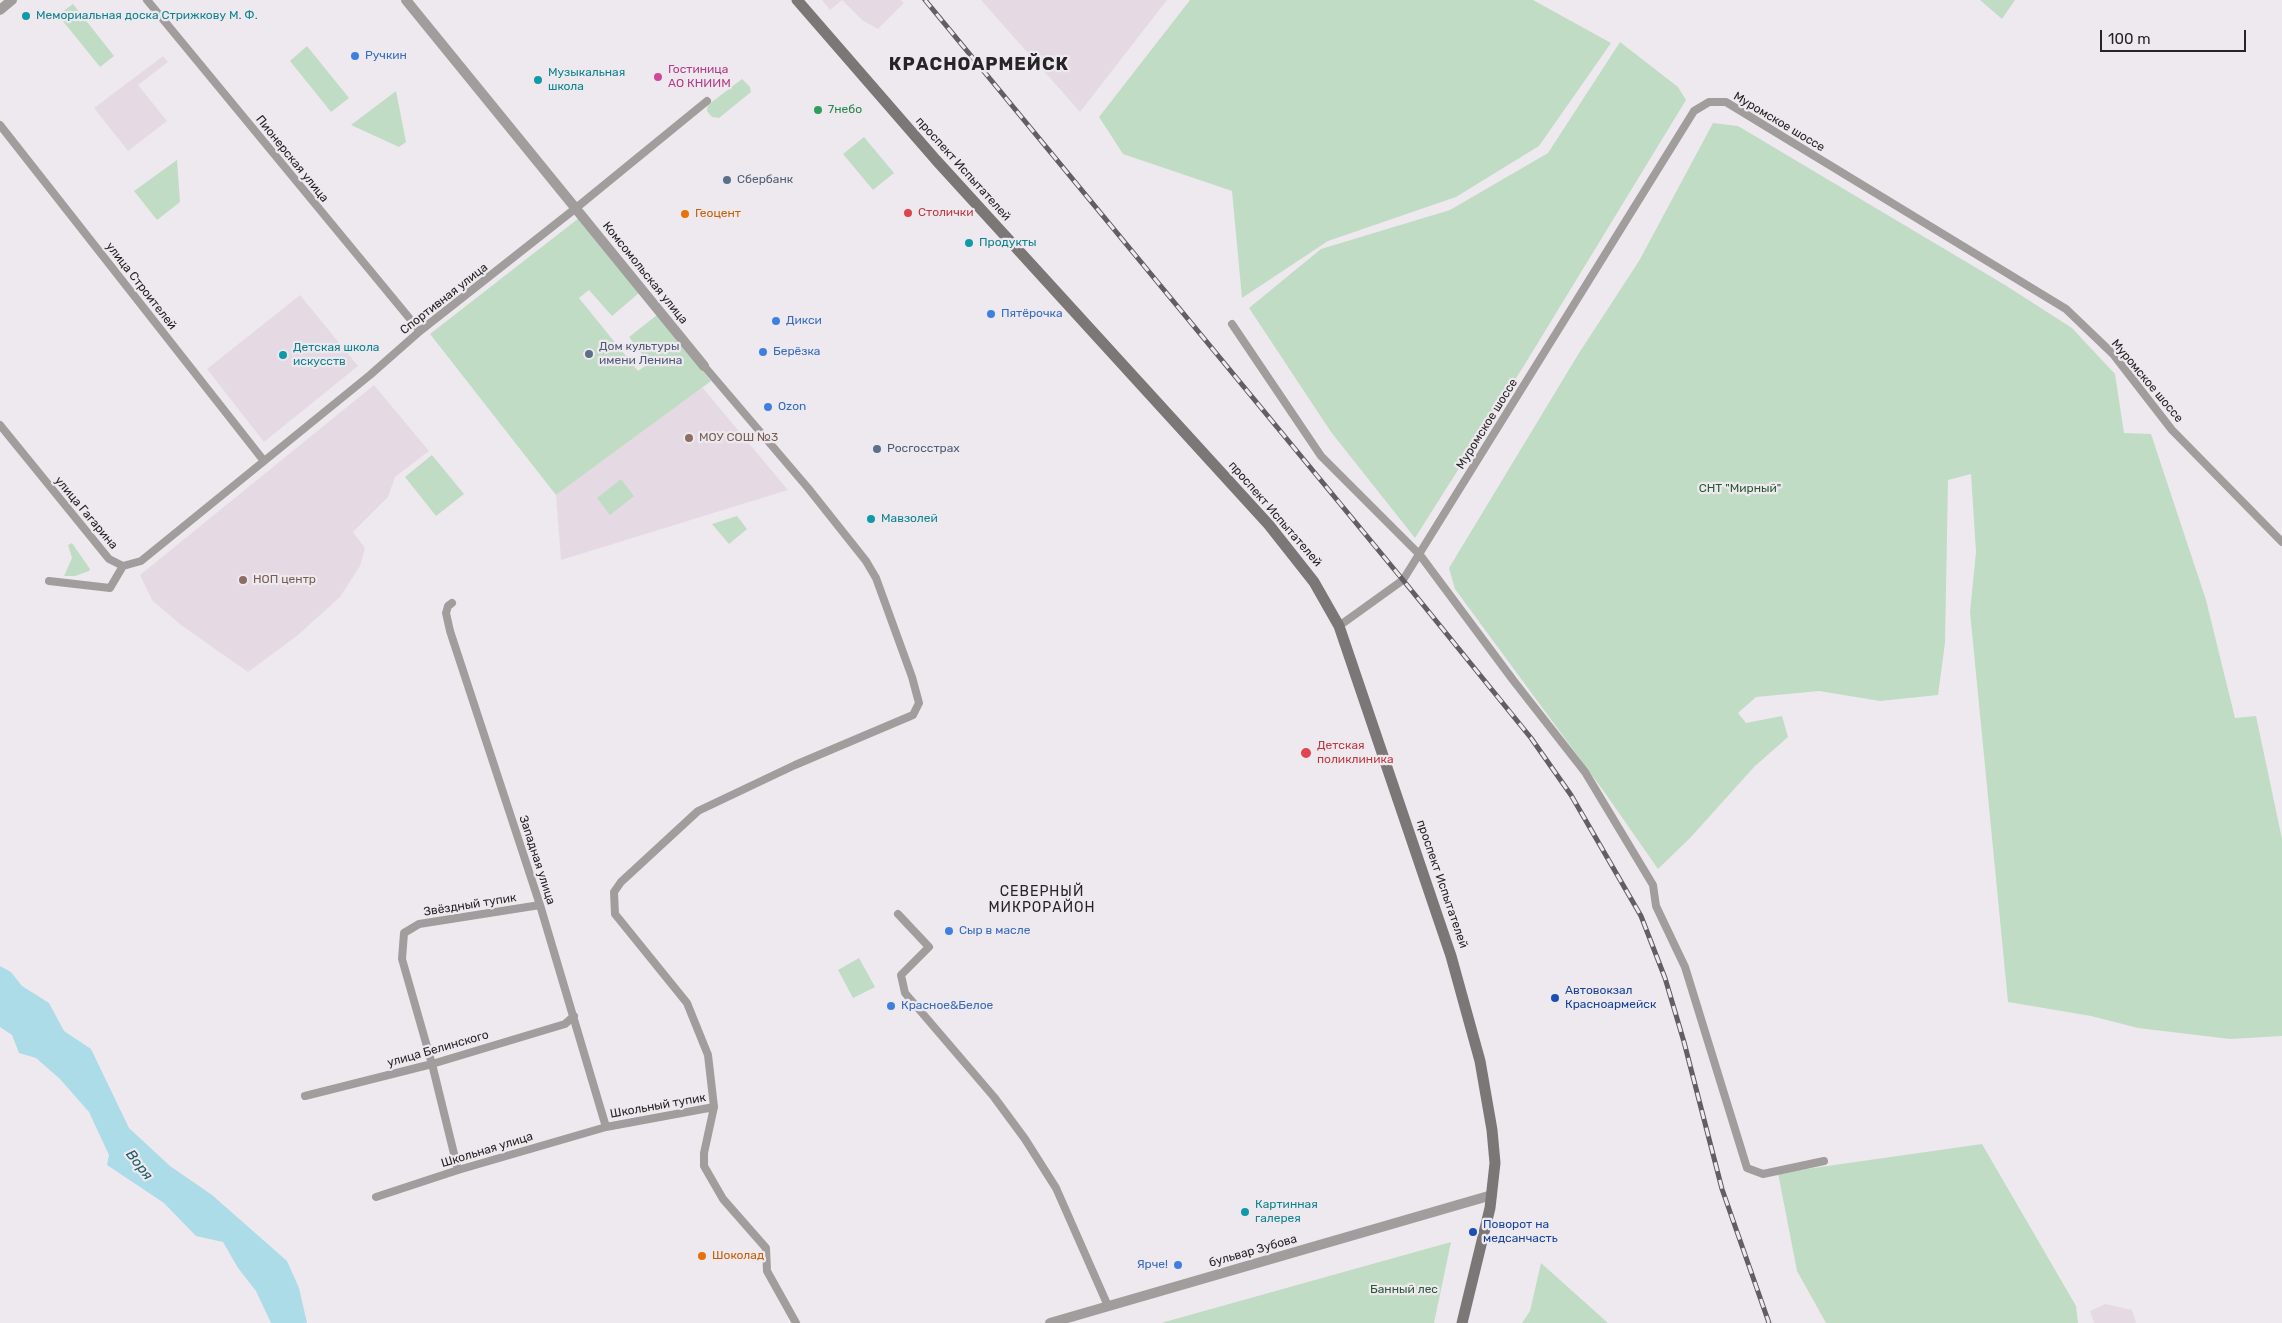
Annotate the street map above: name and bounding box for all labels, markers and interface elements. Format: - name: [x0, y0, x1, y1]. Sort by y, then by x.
- place label: Мемориальная доска Стрижкову М. Ф.: [36, 9, 258, 23]
- marker: Мемориальная доска Стрижкову М. Ф.: [20, 10, 32, 22]
- scale bar: [2102, 20, 2248, 52]
- text: 100 m: [2108, 30, 2150, 48]
- place label: Ручкин: [365, 49, 407, 63]
- marker: Ручкин: [349, 50, 361, 62]
- district label: КРАСНОАРМЕЙСК: [887, 54, 1071, 76]
- place label: Гостиница АО КНИИМ: [668, 63, 731, 91]
- place label: Музыкальная школа: [548, 66, 625, 94]
- marker: Гостиница АО КНИИМ: [652, 71, 664, 83]
- marker: Музыкальная школа: [532, 74, 544, 86]
- street label: Муромское шоссе: [1731, 89, 1827, 155]
- place label: 7небо: [828, 103, 862, 117]
- marker: 7небо: [812, 104, 824, 116]
- street label: Пионерская улица: [253, 113, 331, 205]
- street label: проспект Испытателей: [913, 114, 1013, 224]
- place label: Сбербанк: [737, 173, 793, 187]
- marker: Сбербанк: [721, 174, 733, 186]
- place label: Столички: [918, 206, 974, 220]
- place label: Геоцент: [695, 207, 741, 221]
- marker: Столички: [902, 207, 914, 219]
- marker: Геоцент: [679, 208, 691, 220]
- street label: Комсомольская улица: [599, 219, 691, 327]
- place label: Продукты: [979, 236, 1036, 250]
- marker: Продукты: [963, 237, 975, 249]
- street label: улица Строителей: [102, 240, 180, 332]
- street label: Спортивная улица: [397, 260, 491, 338]
- place label: Пятёрочка: [1001, 307, 1063, 321]
- marker: Пятёрочка: [985, 308, 997, 320]
- place label: Дикси: [786, 314, 822, 328]
- marker: Дикси: [770, 315, 782, 327]
- street label: Муромское шоссе: [2108, 337, 2186, 425]
- place label: Дом культуры имени Ленина: [599, 340, 682, 368]
- place label: Детская школа искусств: [293, 341, 379, 369]
- place label: Берёзка: [773, 345, 820, 359]
- marker: Берёзка: [757, 346, 769, 358]
- marker: Дом культуры имени Ленина: [583, 348, 595, 360]
- marker: Детская школа искусств: [277, 349, 289, 361]
- street label: Муромское шоссе: [1453, 376, 1521, 472]
- place label: Ozon: [778, 400, 806, 414]
- marker: Ozon: [762, 401, 774, 413]
- place label: МОУ СОШ №3: [699, 431, 778, 445]
- marker: МОУ СОШ №3: [683, 432, 695, 444]
- place label: Росгосстрах: [887, 442, 960, 456]
- marker: Росгосстрах: [871, 443, 883, 455]
- street label: проспект Испытателей: [1225, 458, 1325, 570]
- street label: улица Гагарина: [51, 474, 121, 552]
- park label: СНТ "Мирный": [1699, 482, 1781, 496]
- place label: Мавзолей: [881, 512, 938, 526]
- marker: Мавзолей: [865, 513, 877, 525]
- place label: НОП центр: [253, 573, 316, 587]
- marker: НОП центр: [237, 574, 249, 586]
- place label: Детская поликлиника: [1317, 739, 1394, 767]
- marker: Детская поликлиника: [1299, 746, 1313, 760]
- street label: Западная улица: [516, 814, 558, 906]
- street label: проспект Испытателей: [1413, 818, 1471, 950]
- district label: СЕВЕРНЫЙ МИКРОРАЙОН: [987, 884, 1097, 916]
- street label: Звёздный тупик: [423, 891, 517, 919]
- place label: Сыр в масле: [959, 924, 1030, 938]
- marker: Сыр в масле: [943, 925, 955, 937]
- place label: Автовокзал Красноармейск: [1565, 984, 1656, 1012]
- marker: Автовокзал Красноармейск: [1549, 992, 1561, 1004]
- place label: Красное&Белое: [901, 999, 993, 1013]
- marker: Красное&Белое: [885, 1000, 897, 1012]
- street label: улица Белинского: [386, 1028, 490, 1070]
- street label: Школьный тупик: [609, 1090, 707, 1122]
- street label: Школьная улица: [439, 1129, 535, 1171]
- water label: Воря: [122, 1147, 156, 1183]
- place label: Картинная галерея: [1255, 1198, 1318, 1226]
- marker: Картинная галерея: [1239, 1206, 1251, 1218]
- place label: Поворот на медсанчасть: [1483, 1218, 1558, 1246]
- marker: Поворот на медсанчасть: [1467, 1226, 1479, 1238]
- street label: бульвар Зубова: [1207, 1232, 1299, 1270]
- place label: Шоколад: [712, 1249, 764, 1263]
- marker: Шоколад: [696, 1250, 708, 1262]
- place label: Ярче!: [1137, 1258, 1168, 1272]
- marker: Ярче!: [1172, 1259, 1184, 1271]
- park label: Банный лес: [1370, 1283, 1438, 1297]

